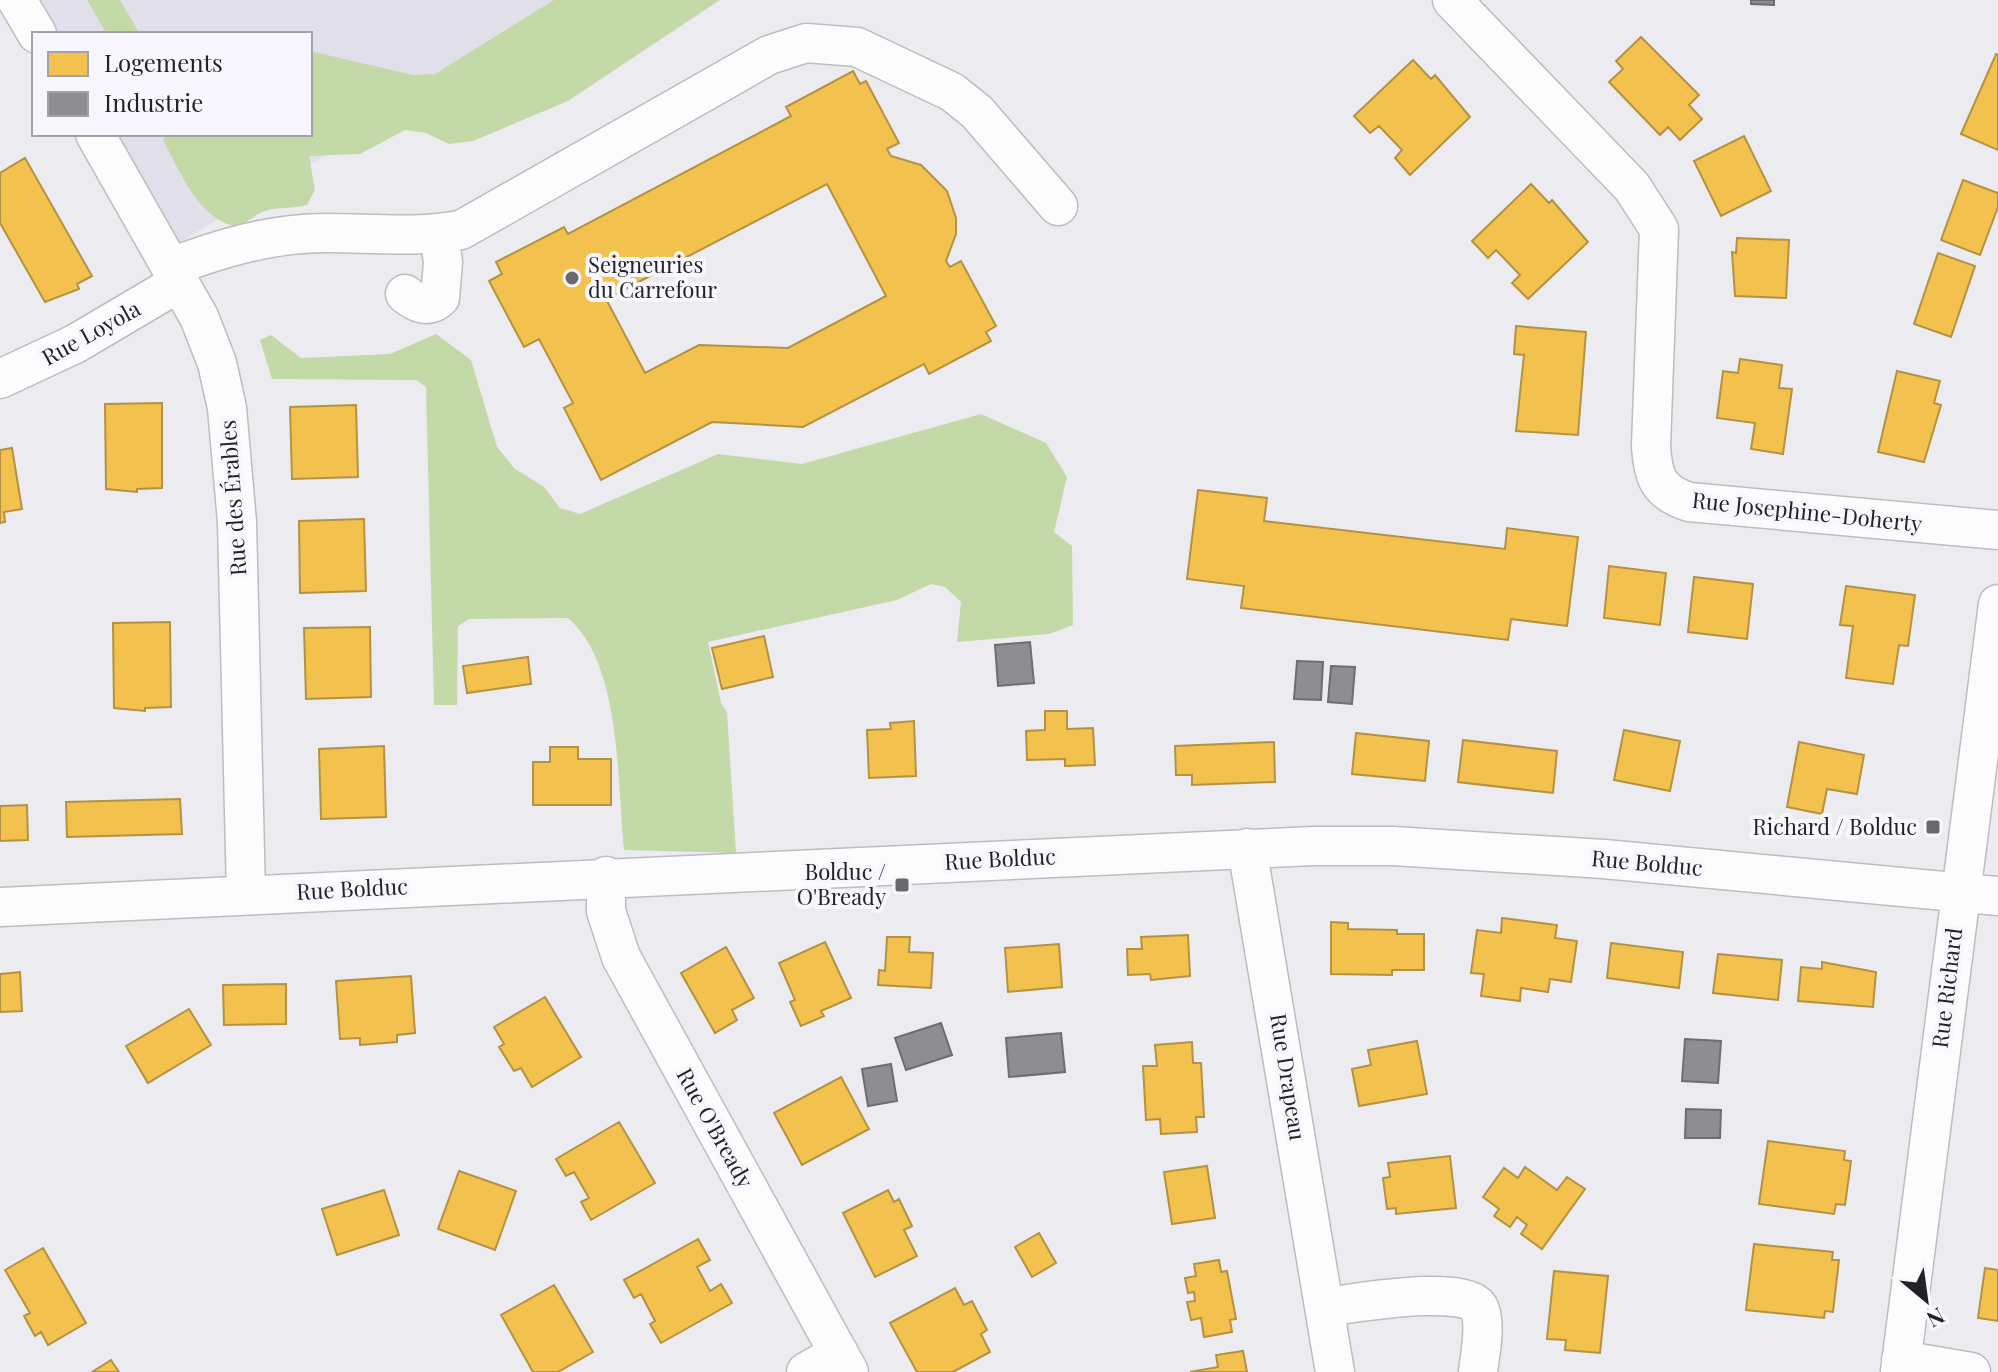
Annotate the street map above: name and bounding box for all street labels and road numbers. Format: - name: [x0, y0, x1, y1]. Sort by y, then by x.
- street label: Rue Loyola: [36, 293, 145, 372]
- street label: Rue des Érables: [212, 419, 252, 577]
- street label: Rue Josephine-Doherty: [1690, 484, 1924, 538]
- street label: Rue Bolduc: [943, 840, 1056, 876]
- street label: Rue Bolduc: [1590, 842, 1704, 882]
- street label: Rue Bolduc: [295, 870, 408, 906]
- street label: Rue Richard: [1924, 926, 1968, 1050]
- street label: Rue Drapeau: [1264, 1011, 1314, 1143]
- street label: Rue O'Bready: [671, 1062, 761, 1193]

